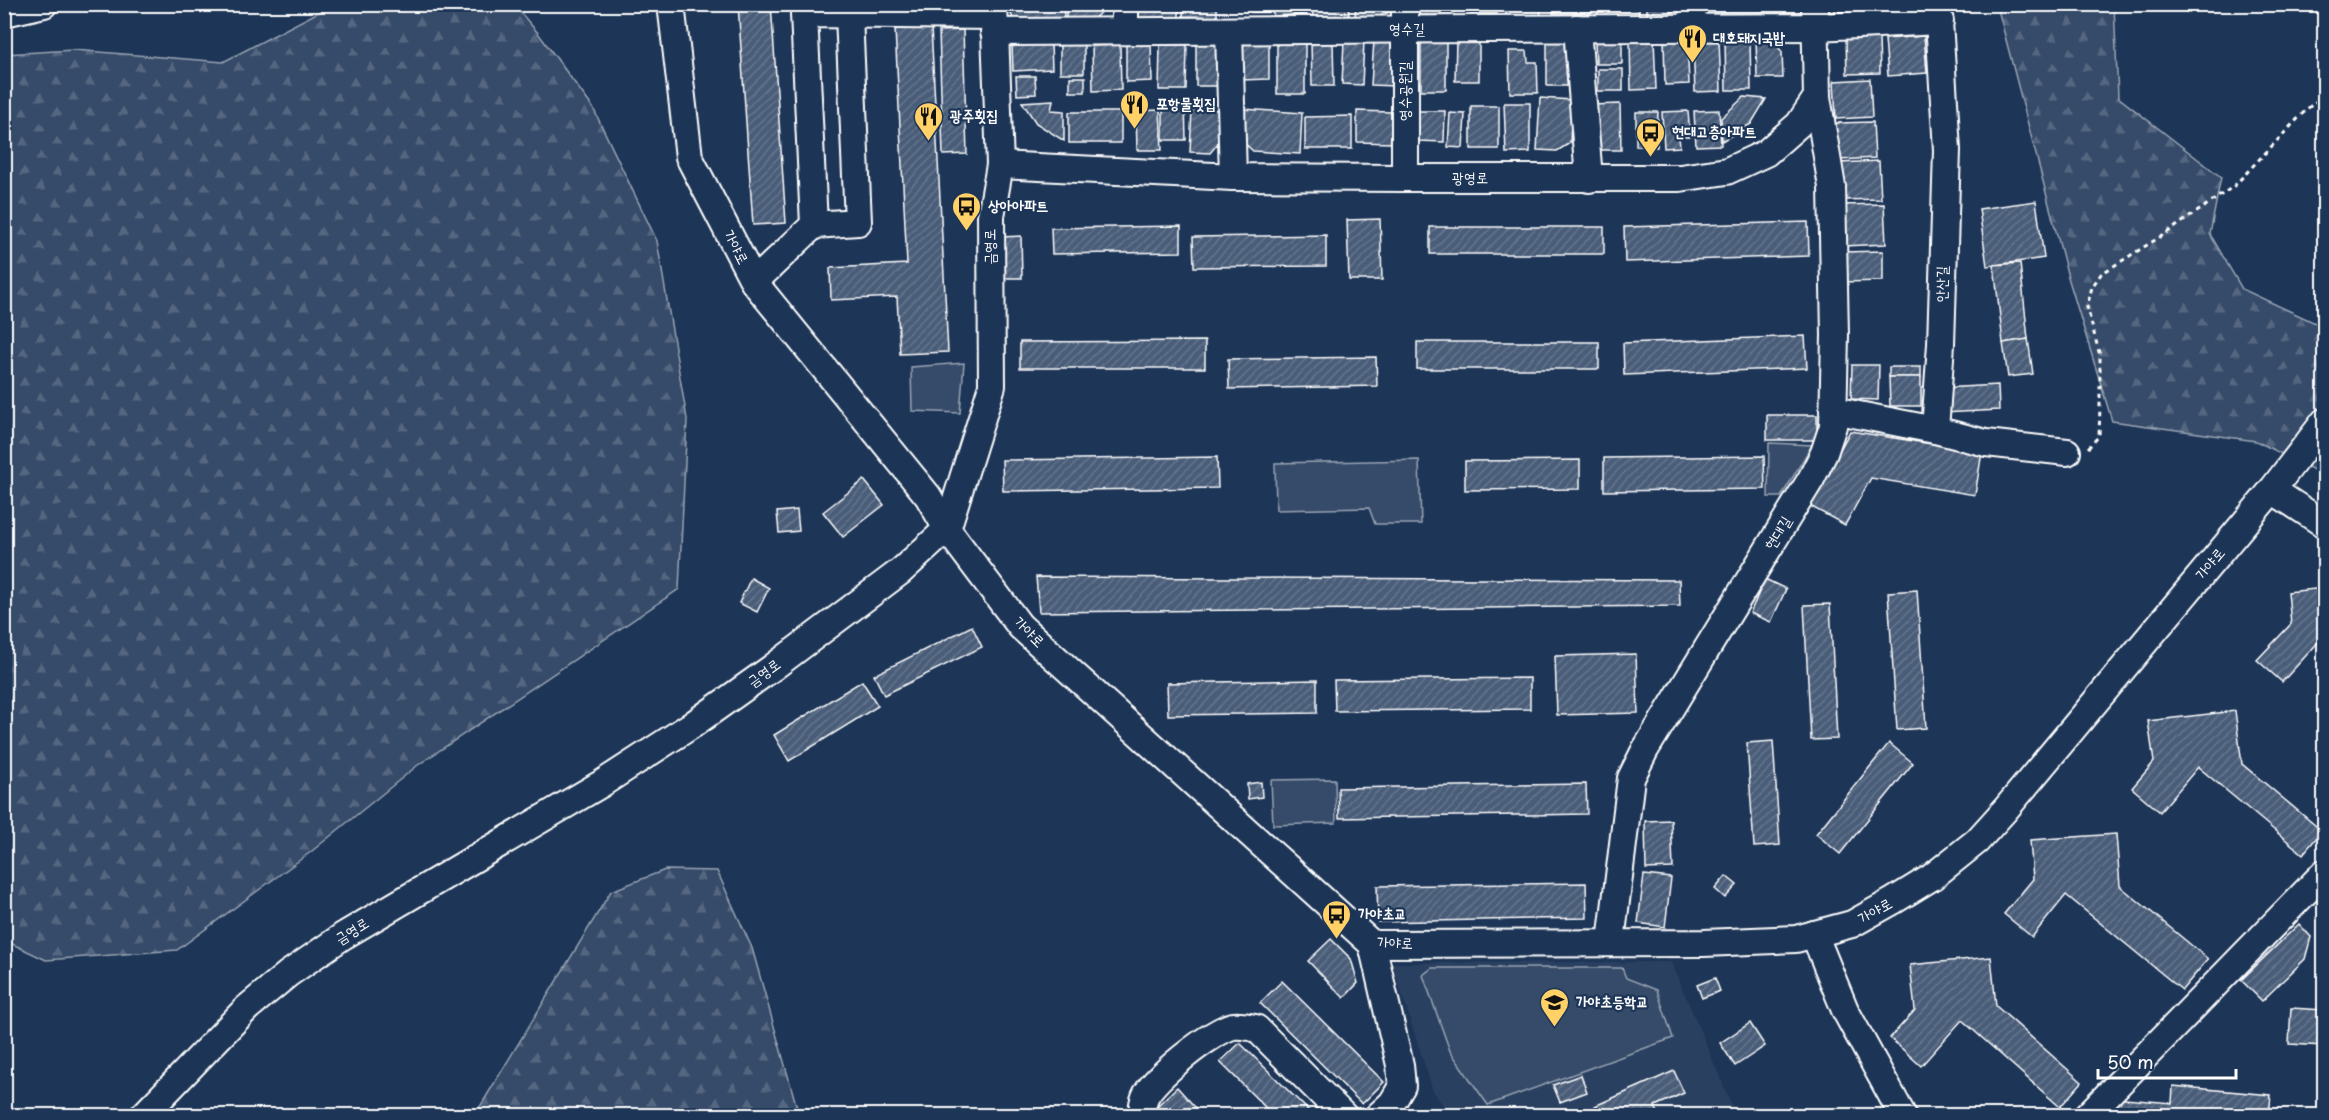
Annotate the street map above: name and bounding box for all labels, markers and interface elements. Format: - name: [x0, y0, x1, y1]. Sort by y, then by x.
- street label: 영수길: [1389, 16, 1425, 39]
- restaurant icon: 대호돼지국밥: [1676, 22, 1708, 64]
- place label: 대호돼지국밥: [1713, 25, 1785, 48]
- street label: 영수공원길: [1392, 61, 1415, 121]
- restaurant icon: 포항물횟집: [1119, 88, 1151, 130]
- place label: 포항물횟집: [1156, 91, 1216, 114]
- restaurant icon: 광주횟집: [913, 100, 945, 142]
- place label: 광주횟집: [949, 103, 998, 126]
- bus stop icon: 현대고층아파트: [1635, 116, 1667, 158]
- place label: 현대고층아파트: [1672, 119, 1757, 142]
- street label: 광영로: [1452, 165, 1488, 188]
- bus stop icon: 상아아파트: [951, 190, 983, 232]
- place label: 상아아파트: [988, 193, 1048, 216]
- street label: 가야로: [719, 225, 756, 268]
- street label: 금영로: [977, 229, 1000, 265]
- street label: 안산길: [1929, 266, 1952, 302]
- street label: 현대길: [1758, 511, 1796, 554]
- street label: 가야로: [2188, 542, 2229, 584]
- street label: 가야로: [1009, 610, 1051, 652]
- street label: 금영로: [742, 652, 785, 692]
- street label: 가야로: [1853, 891, 1896, 929]
- bus stop icon: 가야초교: [1321, 898, 1353, 940]
- place label: 가야초교: [1358, 901, 1406, 924]
- street label: 금영로: [330, 910, 373, 949]
- street label: 가야로: [1377, 929, 1414, 954]
- school or university icon: 가야초등학교: [1539, 986, 1571, 1028]
- place label: 가야초등학교: [1576, 989, 1648, 1012]
- scale bar: [2098, 1042, 2236, 1080]
- text: 50 m: [2107, 1048, 2154, 1075]

